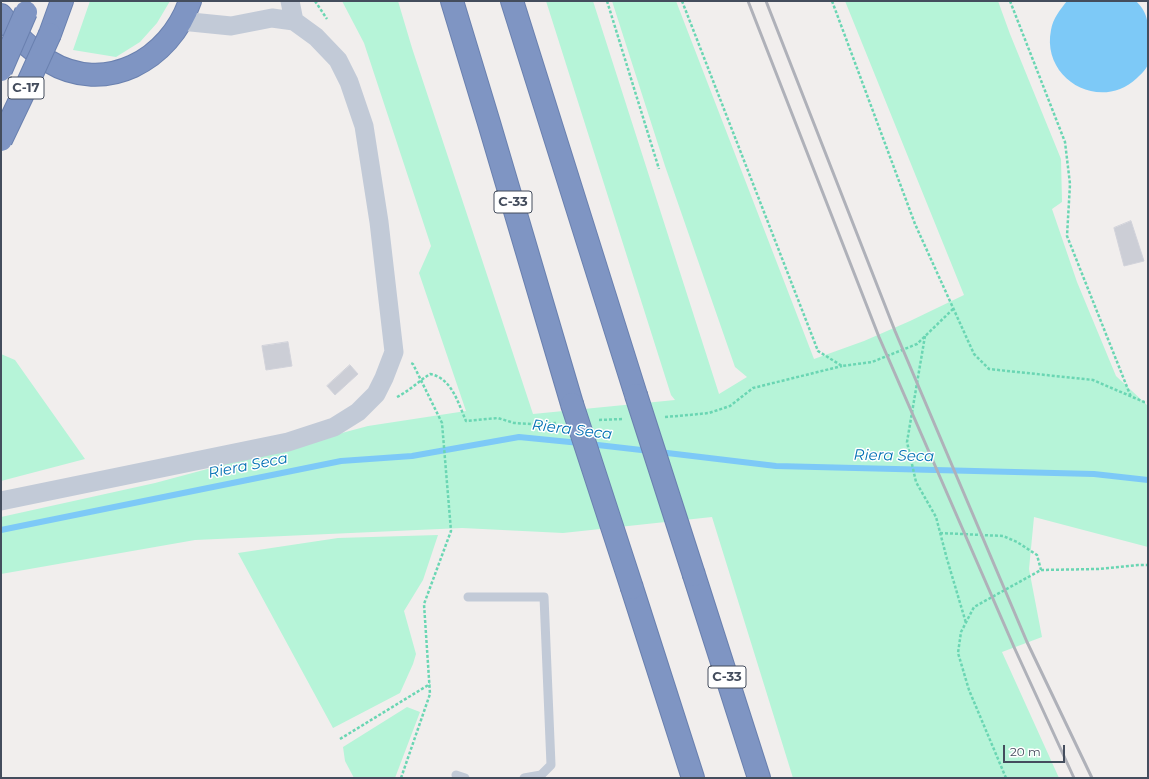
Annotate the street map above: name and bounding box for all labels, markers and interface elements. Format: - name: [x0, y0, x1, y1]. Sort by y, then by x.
- road number: C-17: [8, 77, 44, 99]
- road number: C-33: [494, 191, 532, 213]
- water label: Riera Seca: [531, 416, 613, 444]
- water label: Riera Seca: [854, 446, 934, 466]
- water label: Riera Seca: [207, 449, 289, 483]
- road number: C-33: [708, 666, 746, 688]
- scale bar: [1005, 737, 1067, 763]
- text: 20 m: [1010, 744, 1041, 759]

